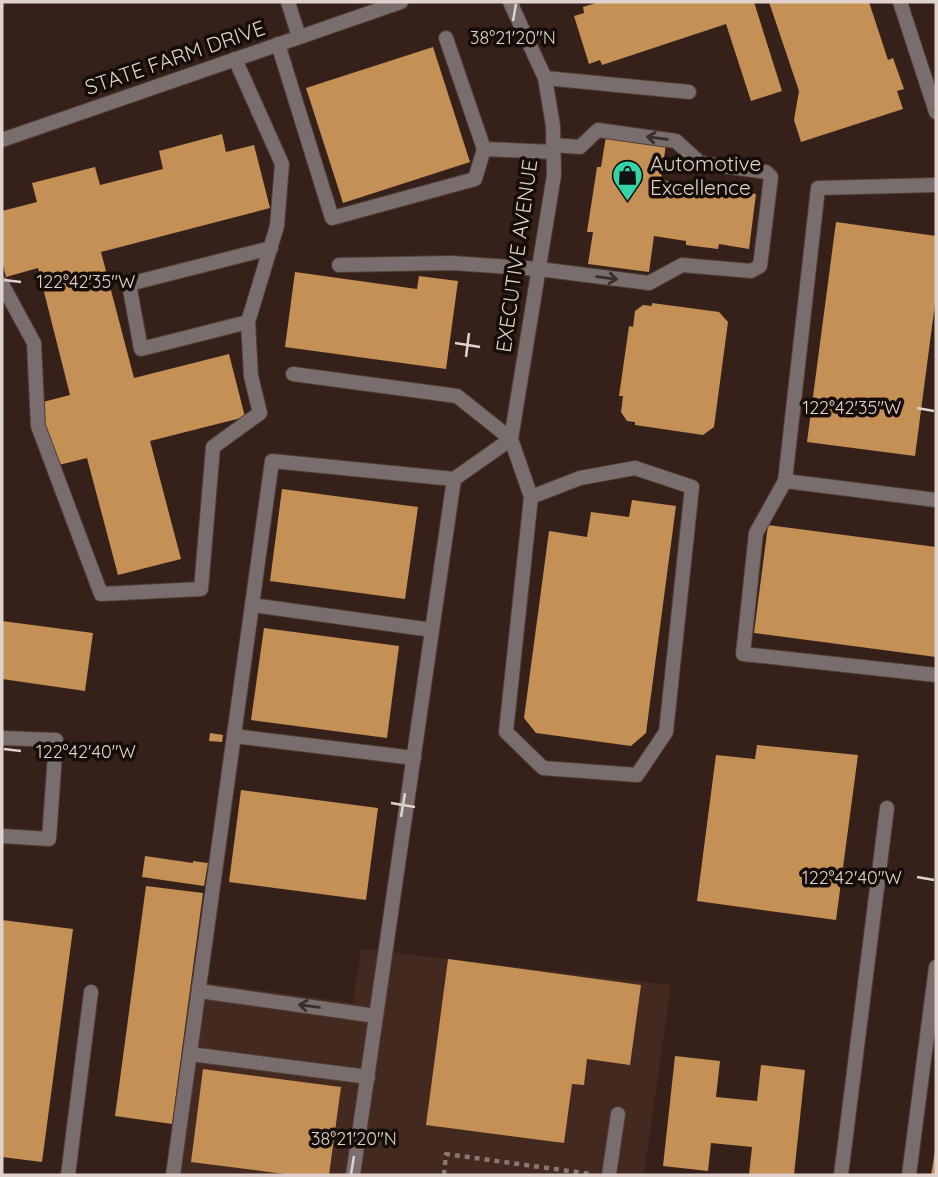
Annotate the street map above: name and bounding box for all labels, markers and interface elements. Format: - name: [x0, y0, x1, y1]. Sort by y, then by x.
- street label: STATE FARM DRIVE: [81, 14, 268, 100]
- text: 38°21'20"N: [470, 26, 556, 49]
- one-way arrow: [646, 131, 669, 144]
- place label: Automotive Excellence: [650, 150, 761, 200]
- street label: EXECUTIVE AVENUE: [490, 158, 542, 354]
- shop icon: Automotive Excellence: [610, 159, 644, 203]
- text: 122°42'35"W: [36, 270, 136, 293]
- one-way arrow: [595, 271, 617, 284]
- text: 122°42'35"W: [802, 396, 902, 419]
- text: 122°42'40"W: [36, 740, 136, 763]
- text: 122°42'40"W: [802, 866, 902, 889]
- one-way arrow: [298, 1000, 321, 1013]
- text: 38°21'20"N: [311, 1127, 397, 1150]

